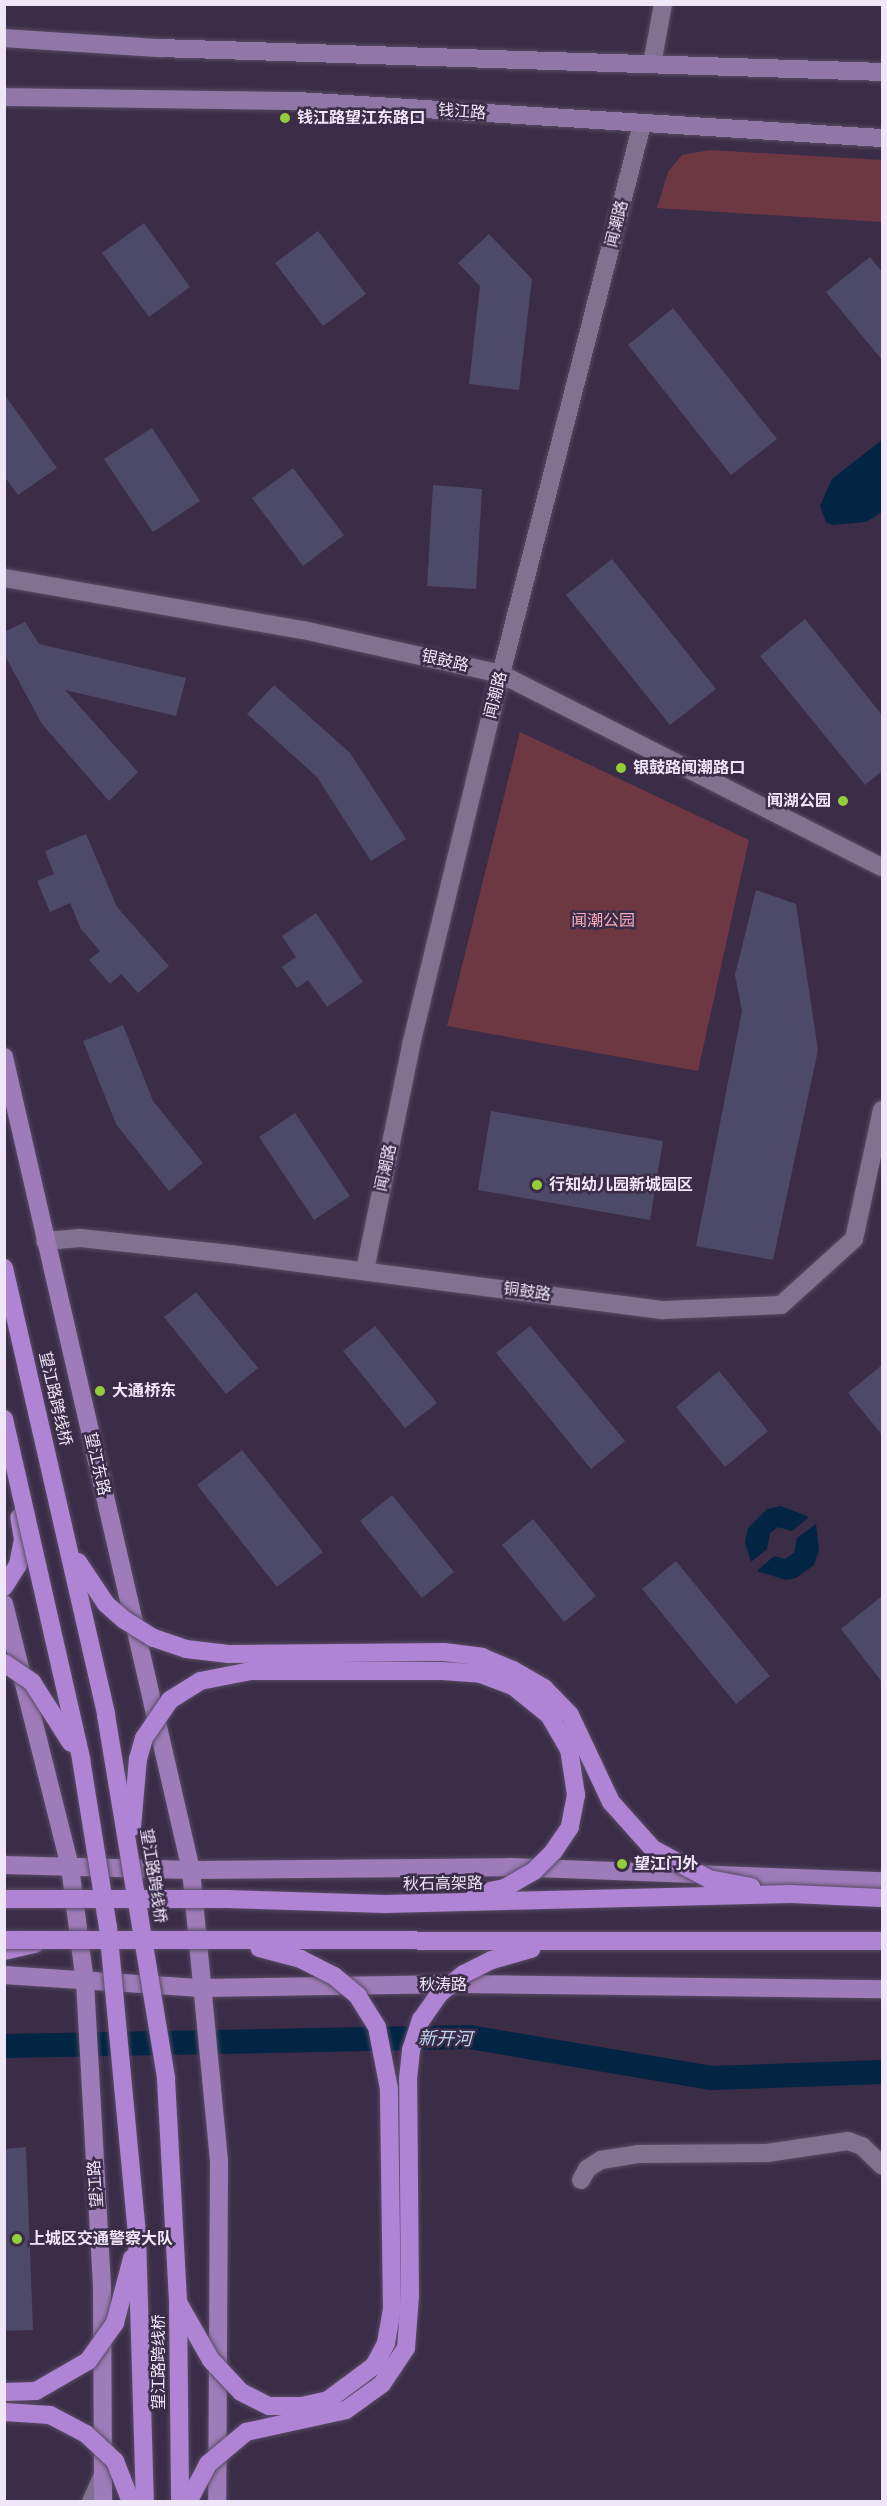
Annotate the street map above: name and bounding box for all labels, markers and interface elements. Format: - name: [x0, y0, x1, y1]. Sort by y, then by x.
- street label: 钱江路: [437, 101, 487, 123]
- place label: 钱江路望江东路口: [297, 108, 425, 128]
- marker: 钱江路望江东路口: [278, 111, 292, 125]
- street label: 闻潮路: [602, 198, 632, 250]
- street label: 银鼓路: [419, 646, 471, 676]
- street label: 闻潮路: [481, 669, 511, 721]
- place label: 银鼓路闻潮路口: [633, 758, 745, 778]
- marker: 银鼓路闻潮路口: [614, 761, 628, 775]
- place label: 闻湖公园: [767, 791, 831, 811]
- marker: 闻湖公园: [836, 794, 850, 808]
- park label: 闻潮公园: [571, 911, 635, 931]
- street label: 闻潮路: [372, 1143, 400, 1193]
- place label: 行知幼儿园新城园区: [549, 1175, 693, 1195]
- marker: 行知幼儿园新城园区: [530, 1178, 544, 1192]
- street label: 铜鼓路: [502, 1279, 552, 1305]
- street label: 望江路跨线桥: [35, 1350, 75, 1448]
- place label: 大通桥东: [112, 1381, 176, 1401]
- marker: 大通桥东: [93, 1384, 107, 1398]
- street label: 望江东路: [80, 1431, 114, 1497]
- street label: 望江路跨线桥: [136, 1827, 170, 1925]
- place label: 望江门外: [634, 1854, 698, 1874]
- marker: 望江门外: [615, 1857, 629, 1871]
- street label: 秋石高架路: [403, 1874, 483, 1894]
- street label: 秋涛路: [419, 1975, 467, 1995]
- water label: 新开河: [418, 2028, 472, 2050]
- street label: 望江路: [85, 2159, 107, 2209]
- place label: 上城区交通警察大队: [29, 2229, 173, 2249]
- marker: 上城区交通警察大队: [10, 2232, 24, 2246]
- street label: 望江路跨线桥: [149, 2314, 169, 2410]

